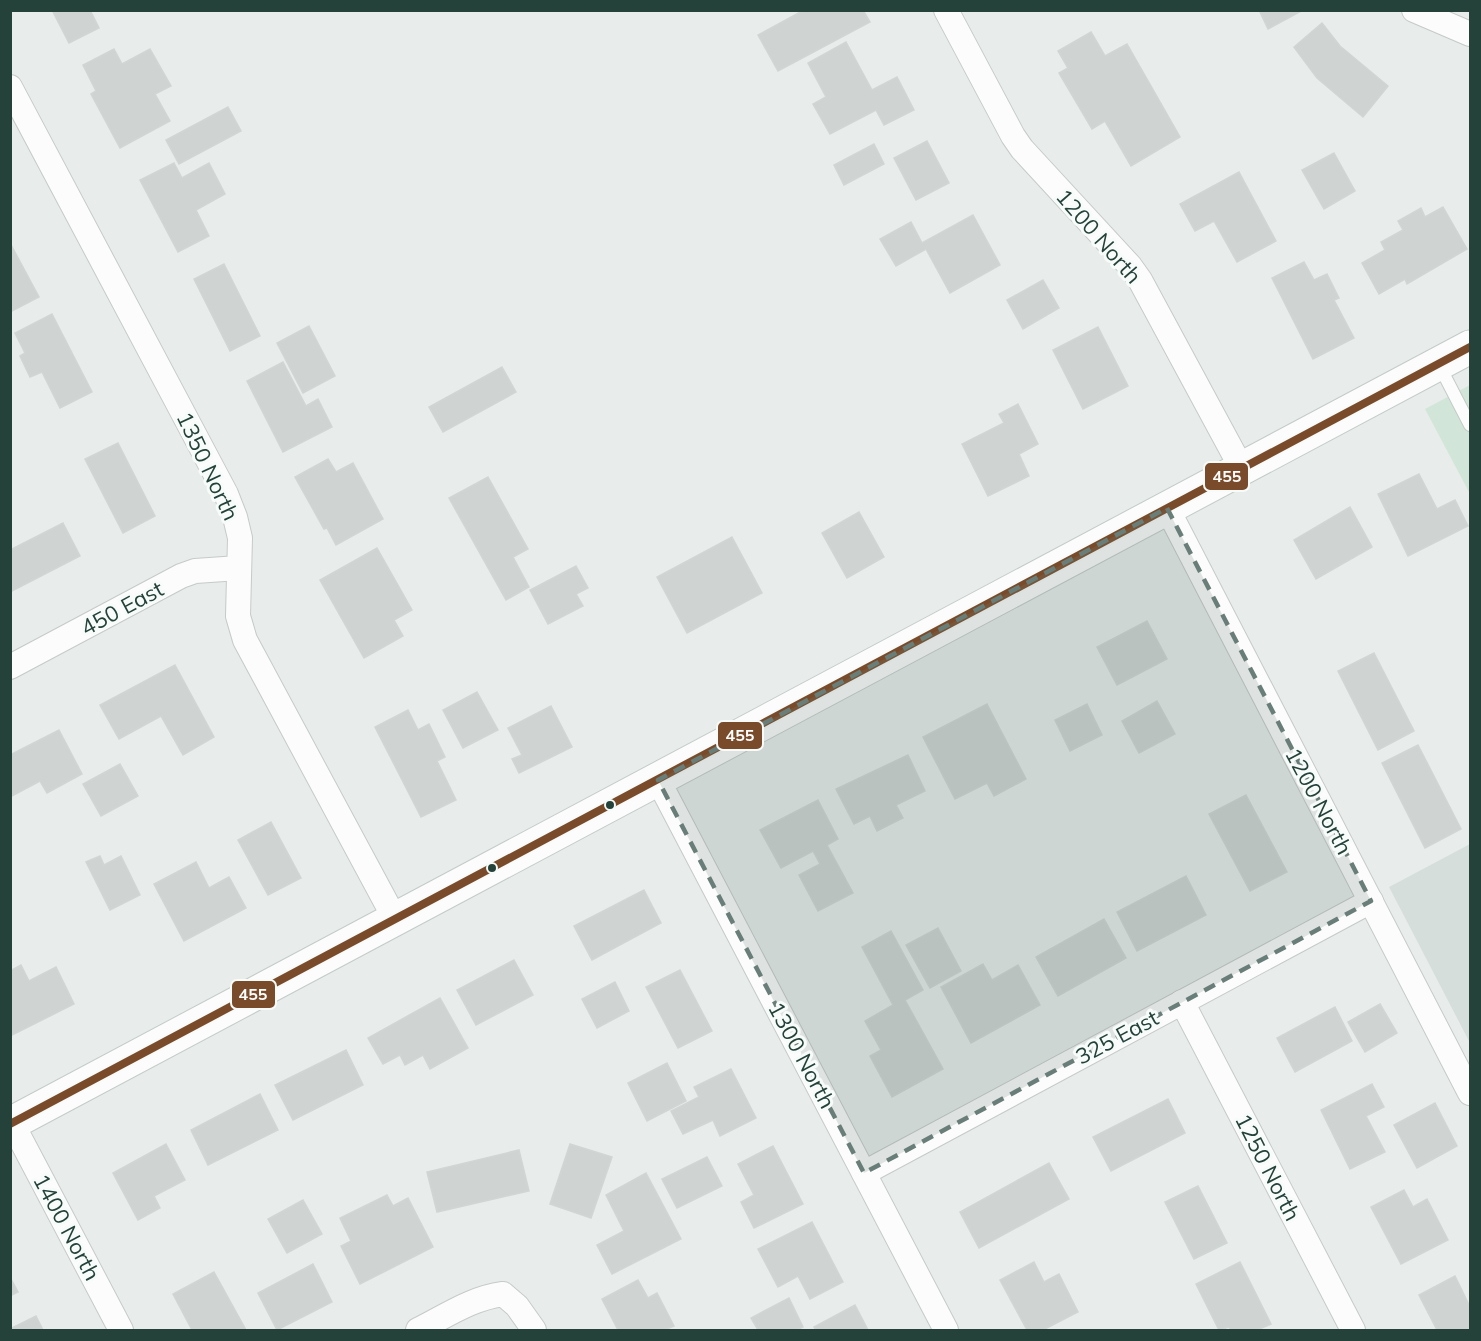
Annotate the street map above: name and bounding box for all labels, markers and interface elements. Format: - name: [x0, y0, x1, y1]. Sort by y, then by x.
- street label: 1200 North: [1050, 183, 1148, 289]
- street label: 1350 North: [171, 407, 245, 525]
- line badge: 455: [1204, 462, 1249, 491]
- text: 455: [1213, 466, 1242, 486]
- street label: 450 East: [76, 574, 168, 641]
- line badge: 455: [717, 721, 763, 750]
- text: 455: [726, 725, 755, 745]
- street label: 1200 North: [1279, 743, 1359, 859]
- unlabelled marker: [604, 799, 616, 811]
- unlabelled marker: [486, 862, 498, 874]
- line badge: 455: [231, 980, 276, 1009]
- text: 455: [239, 984, 268, 1004]
- street label: 1300 North: [762, 997, 842, 1113]
- street label: 325 East: [1071, 1003, 1163, 1070]
- street label: 1250 North: [1229, 1109, 1307, 1225]
- street label: 1400 North: [27, 1169, 107, 1285]

